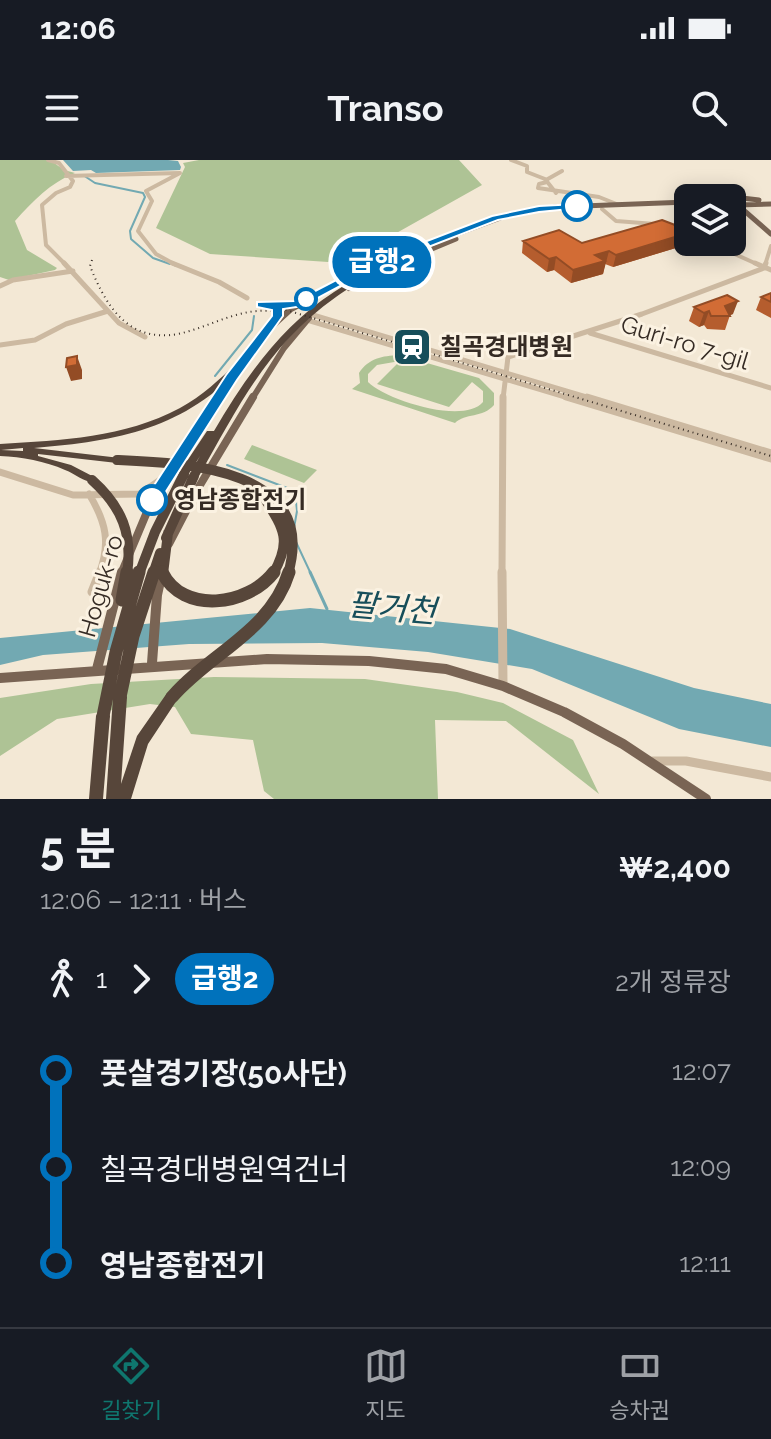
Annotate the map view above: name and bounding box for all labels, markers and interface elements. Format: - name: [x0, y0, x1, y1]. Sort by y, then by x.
- text: 12:06: [40, 11, 116, 46]
- icon: menu: [40, 86, 84, 130]
- icon: search: [687, 86, 731, 130]
- text: Transo: [327, 87, 444, 129]
- map controls: [674, 184, 746, 256]
- button: layers: [674, 184, 746, 256]
- unlabelled marker: [562, 191, 592, 221]
- line badge: 급행2: [336, 236, 428, 288]
- text: 급행2: [348, 245, 416, 278]
- unlabelled marker: [295, 288, 317, 310]
- street label: Guri-ro 7-gil: [618, 309, 753, 376]
- station icon: 칠곡경대병원: [391, 326, 433, 368]
- place label: 칠곡경대병원: [440, 332, 572, 361]
- marker: 영남종합전기: [137, 485, 167, 515]
- place label: 영남종합전기: [174, 485, 306, 514]
- street label: Hoguk-ro: [72, 531, 129, 640]
- water label: 팔거천: [346, 585, 441, 630]
- text: 5 분: [40, 823, 115, 874]
- text: ₩2,400: [619, 850, 731, 885]
- text: 12:06 – 12:11 · 버스: [40, 885, 247, 915]
- icon: walk: [40, 957, 84, 1001]
- icon: forward: [119, 957, 163, 1001]
- text: 급행2: [191, 962, 258, 995]
- text: 1: [96, 964, 107, 994]
- text: 2개 정류장: [615, 967, 731, 997]
- text: 풋살경기장(50사단): [100, 1056, 347, 1091]
- text: 12:07: [672, 1056, 731, 1086]
- text: 칠곡경대병원역건너: [100, 1152, 348, 1187]
- text: 12:09: [670, 1152, 731, 1182]
- text: 영남종합전기: [100, 1248, 266, 1283]
- text: 12:11: [679, 1248, 731, 1278]
- tab: 길찾기: [101, 1344, 162, 1424]
- tab: 지도: [364, 1344, 408, 1424]
- tab: 승차권: [609, 1344, 670, 1424]

